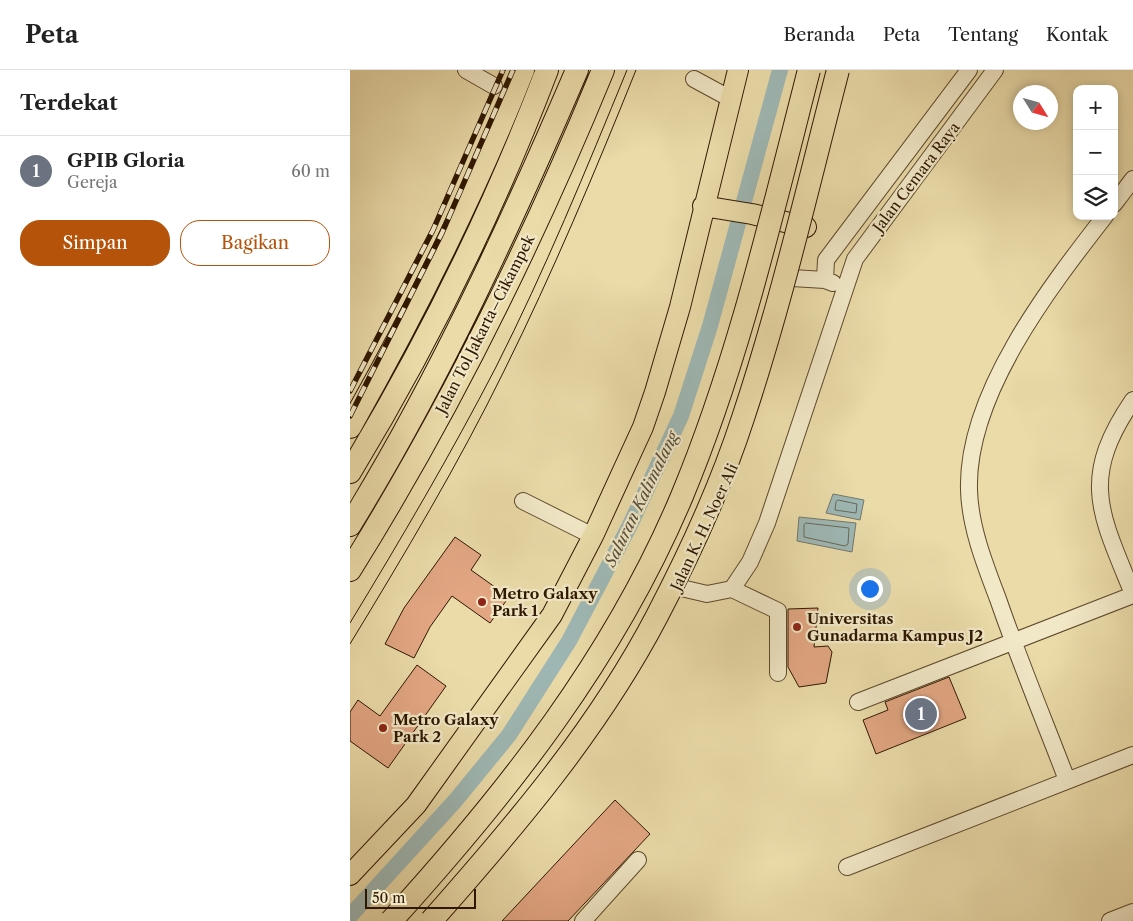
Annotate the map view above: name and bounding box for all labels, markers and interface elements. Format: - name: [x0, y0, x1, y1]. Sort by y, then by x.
- text: Peta: [25, 20, 79, 49]
- text: Beranda: [784, 24, 855, 46]
- text: Peta: [883, 24, 920, 46]
- text: Tentang: [948, 24, 1018, 46]
- text: Kontak: [1046, 24, 1108, 46]
- north arrow: [1013, 85, 1058, 130]
- map controls: [1073, 85, 1118, 220]
- button: +: [1073, 85, 1118, 130]
- text: Terdekat: [20, 90, 118, 115]
- street label: Jalan Cemara Raya: [867, 118, 964, 237]
- button: −: [1073, 130, 1118, 175]
- text: GPIB Gloria: [67, 149, 185, 172]
- text: 1: [32, 161, 40, 181]
- text: 60 m: [291, 161, 330, 181]
- text: Gereja: [67, 172, 117, 192]
- button: layers: [1073, 175, 1118, 220]
- button: Simpan: [20, 220, 170, 266]
- button: Bagikan: [180, 220, 330, 266]
- street label: Jalan Tol Jakarta–Cikampek: [431, 230, 539, 419]
- water label: Saluran Kalimalang: [599, 426, 683, 571]
- street label: Jalan K. H. Noer Ali: [665, 460, 742, 595]
- your location: [857, 576, 883, 602]
- place label: Metro Galaxy Park 1: [492, 584, 598, 620]
- marker: Metro Galaxy Park 1: [476, 596, 488, 608]
- place label: Universitas Gunadarma Kampus J2: [807, 609, 983, 645]
- marker: Universitas Gunadarma Kampus J2: [791, 621, 803, 633]
- pin: 1: [905, 695, 937, 733]
- place label: Metro Galaxy Park 2: [393, 710, 499, 746]
- marker: Metro Galaxy Park 2: [377, 722, 389, 734]
- scale bar: [365, 886, 476, 909]
- text: 50 m: [372, 889, 405, 907]

